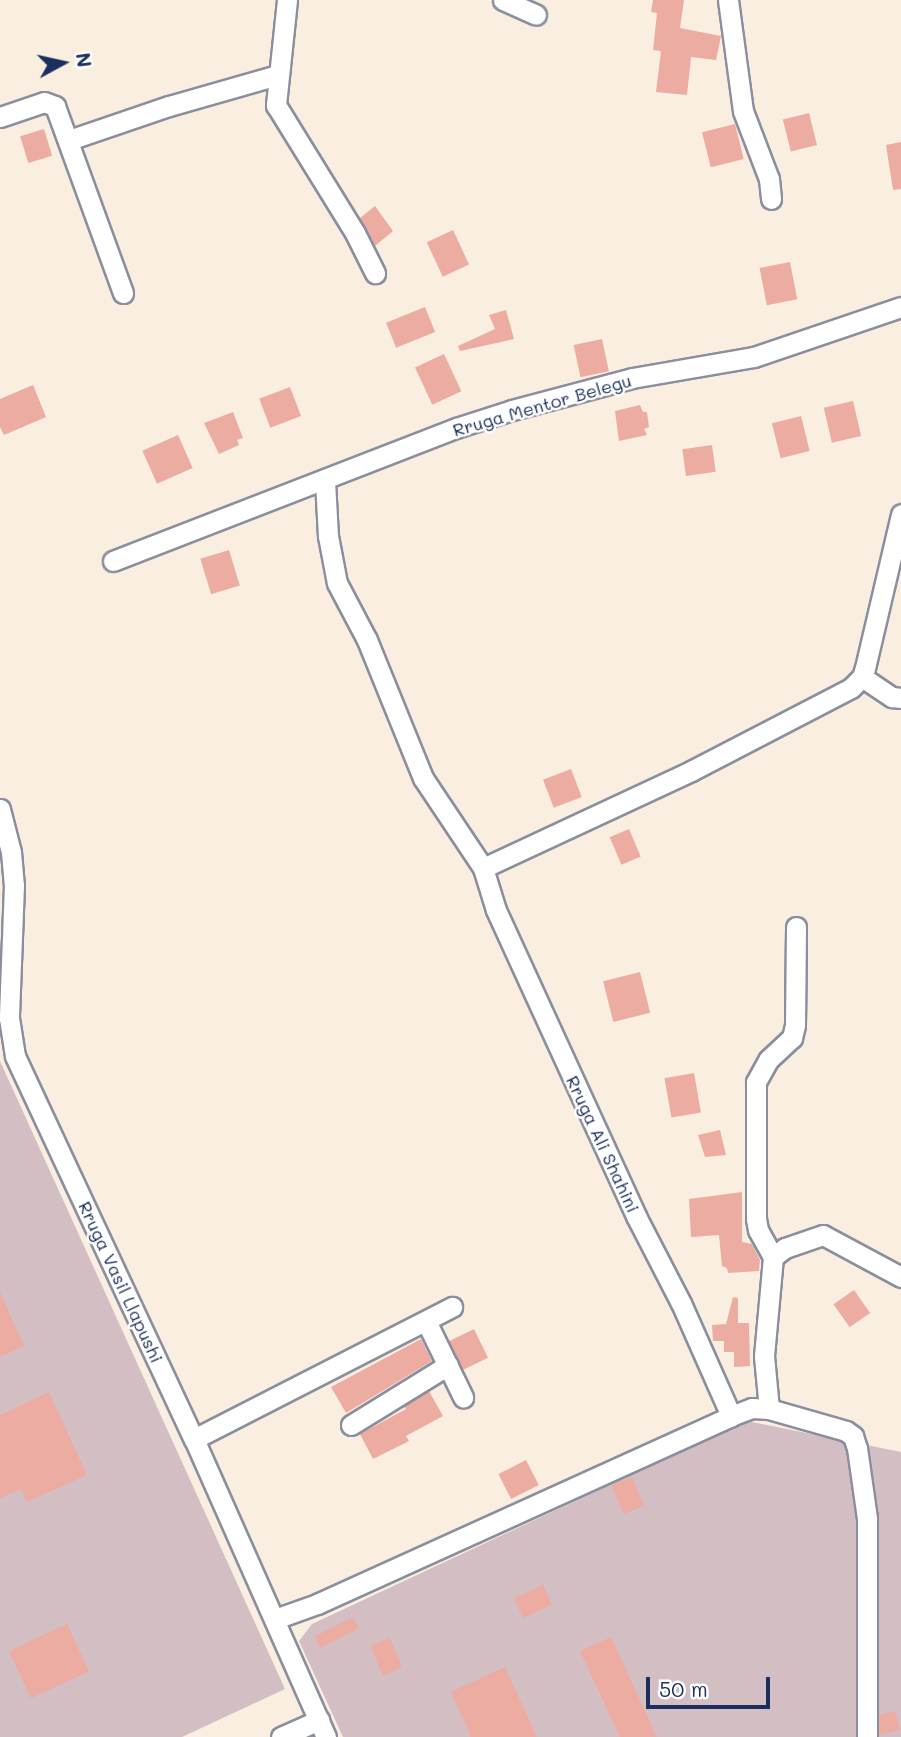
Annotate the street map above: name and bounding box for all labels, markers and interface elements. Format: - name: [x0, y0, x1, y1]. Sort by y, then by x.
- north arrow: [28, 28, 98, 98]
- text: N: [71, 51, 98, 69]
- street label: Rruga Mentor Belegu: [450, 369, 634, 441]
- street label: Rruga Ali Shahini: [562, 1072, 644, 1216]
- street label: Rruga Vasil Llapushi: [74, 1198, 168, 1366]
- scale bar: [649, 1664, 773, 1708]
- text: 50 m: [659, 1675, 708, 1702]

